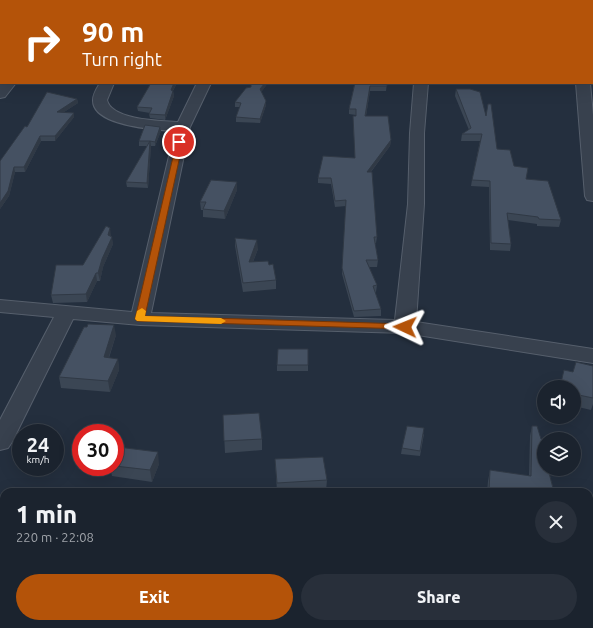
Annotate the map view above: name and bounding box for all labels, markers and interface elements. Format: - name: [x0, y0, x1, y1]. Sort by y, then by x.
- icon: right: [16, 16, 68, 68]
- text: 90 m: [82, 16, 144, 47]
- text: Turn right: [82, 49, 162, 69]
- pin: [162, 125, 196, 159]
- icon: arrive: [168, 131, 190, 153]
- position arrow: [384, 306, 426, 348]
- map controls: [537, 380, 581, 476]
- button: sound: [537, 380, 581, 424]
- speed limit sign: 30: [72, 424, 124, 476]
- button: layers: [537, 432, 581, 476]
- text: 24: [27, 433, 49, 456]
- text: km/h: [26, 454, 50, 465]
- text: 1 min: [16, 501, 77, 528]
- button: close: [535, 501, 577, 543]
- text: 220 m · 22:08: [16, 530, 94, 544]
- button: Exit: [16, 574, 293, 620]
- button: Share: [301, 574, 577, 620]

